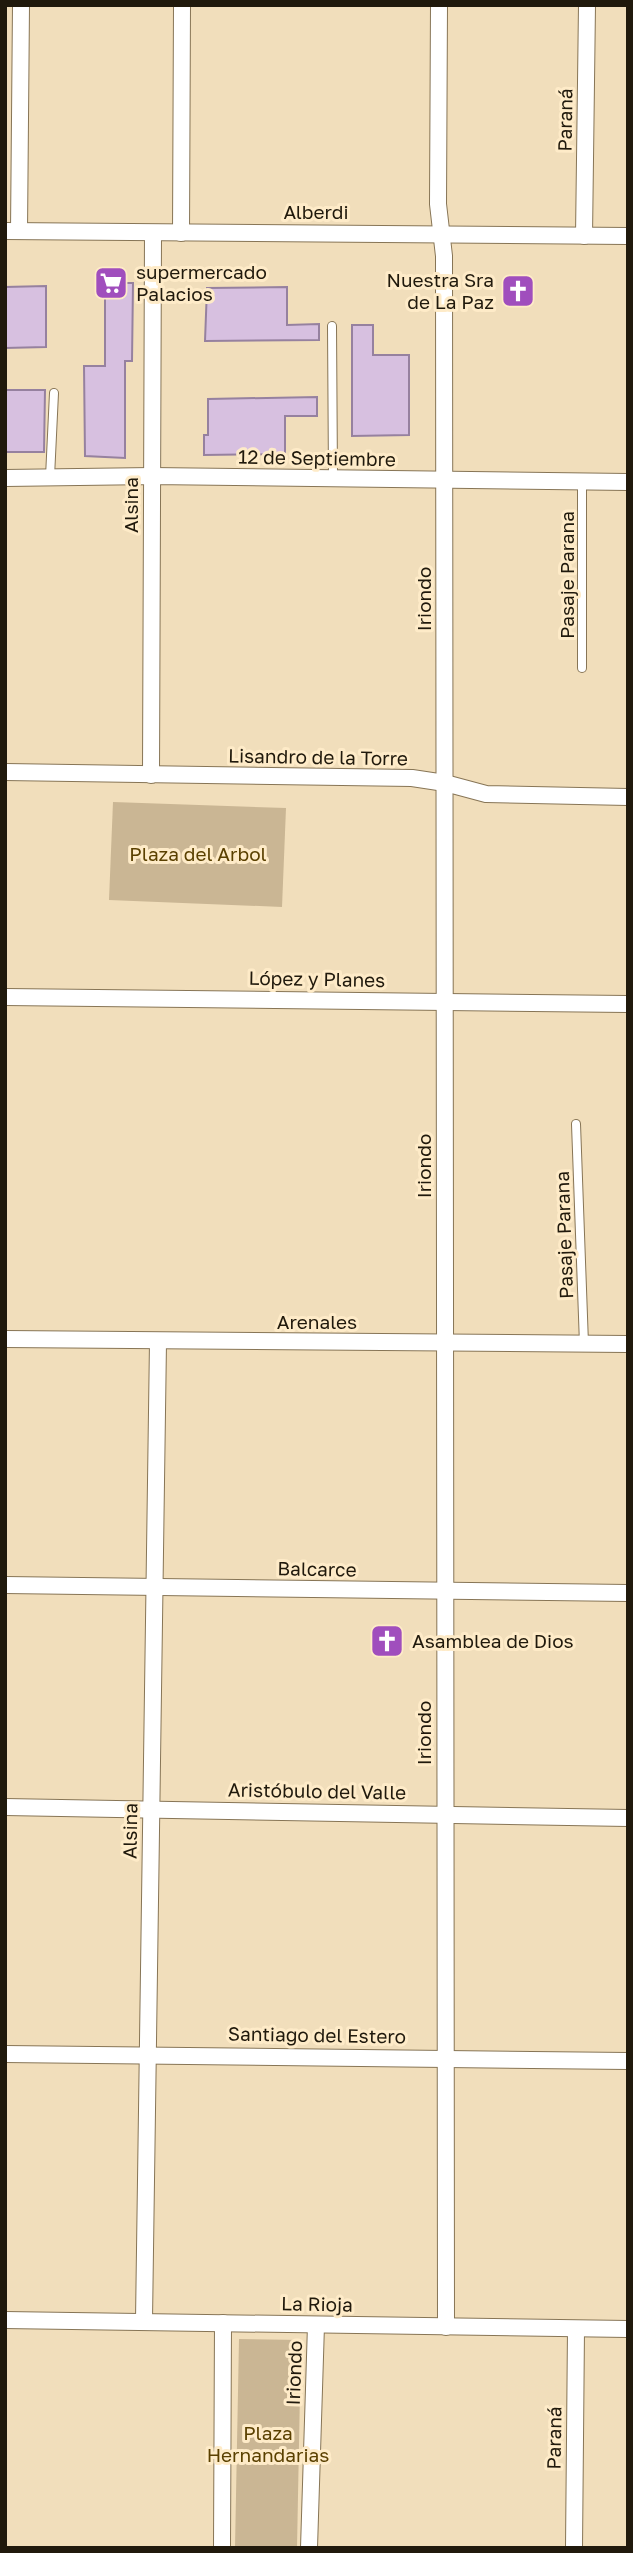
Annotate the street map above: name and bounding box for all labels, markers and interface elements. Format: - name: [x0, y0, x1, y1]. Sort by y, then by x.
- street label: Paraná: [552, 88, 577, 152]
- street label: Alberdi: [283, 200, 349, 223]
- place label: supermercado Palacios: [136, 260, 267, 305]
- supermarket icon: supermercado Palacios: [92, 264, 130, 302]
- place label: Nuestra Sra de La Paz: [387, 268, 494, 313]
- church icon: Nuestra Sra de La Paz: [499, 272, 537, 310]
- street label: 12 de Septiembre: [238, 445, 396, 470]
- street label: Alsina: [119, 477, 142, 533]
- street label: Pasaje Parana: [555, 511, 578, 639]
- street label: Iriondo: [412, 567, 435, 631]
- street label: Lisandro de la Torre: [228, 743, 408, 770]
- park label: Plaza del Arbol: [129, 842, 267, 865]
- street label: López y Planes: [249, 966, 386, 991]
- street label: Iriondo: [412, 1134, 435, 1198]
- street label: Pasaje Parana: [550, 1171, 577, 1299]
- street label: Arenales: [277, 1310, 357, 1333]
- street label: Balcarce: [277, 1556, 357, 1581]
- church icon: Asamblea de Dios: [368, 1622, 406, 1660]
- place label: Asamblea de Dios: [412, 1629, 574, 1652]
- street label: Iriondo: [412, 1701, 435, 1765]
- street label: Aristóbulo del Valle: [228, 1777, 406, 1804]
- street label: Alsina: [118, 1803, 141, 1859]
- street label: Santiago del Estero: [228, 2021, 406, 2048]
- street label: La Rioja: [281, 2291, 353, 2316]
- street label: Iriondo: [281, 2340, 306, 2406]
- street label: Paraná: [541, 2406, 566, 2470]
- park label: Plaza Hernandarias: [207, 2421, 329, 2466]

